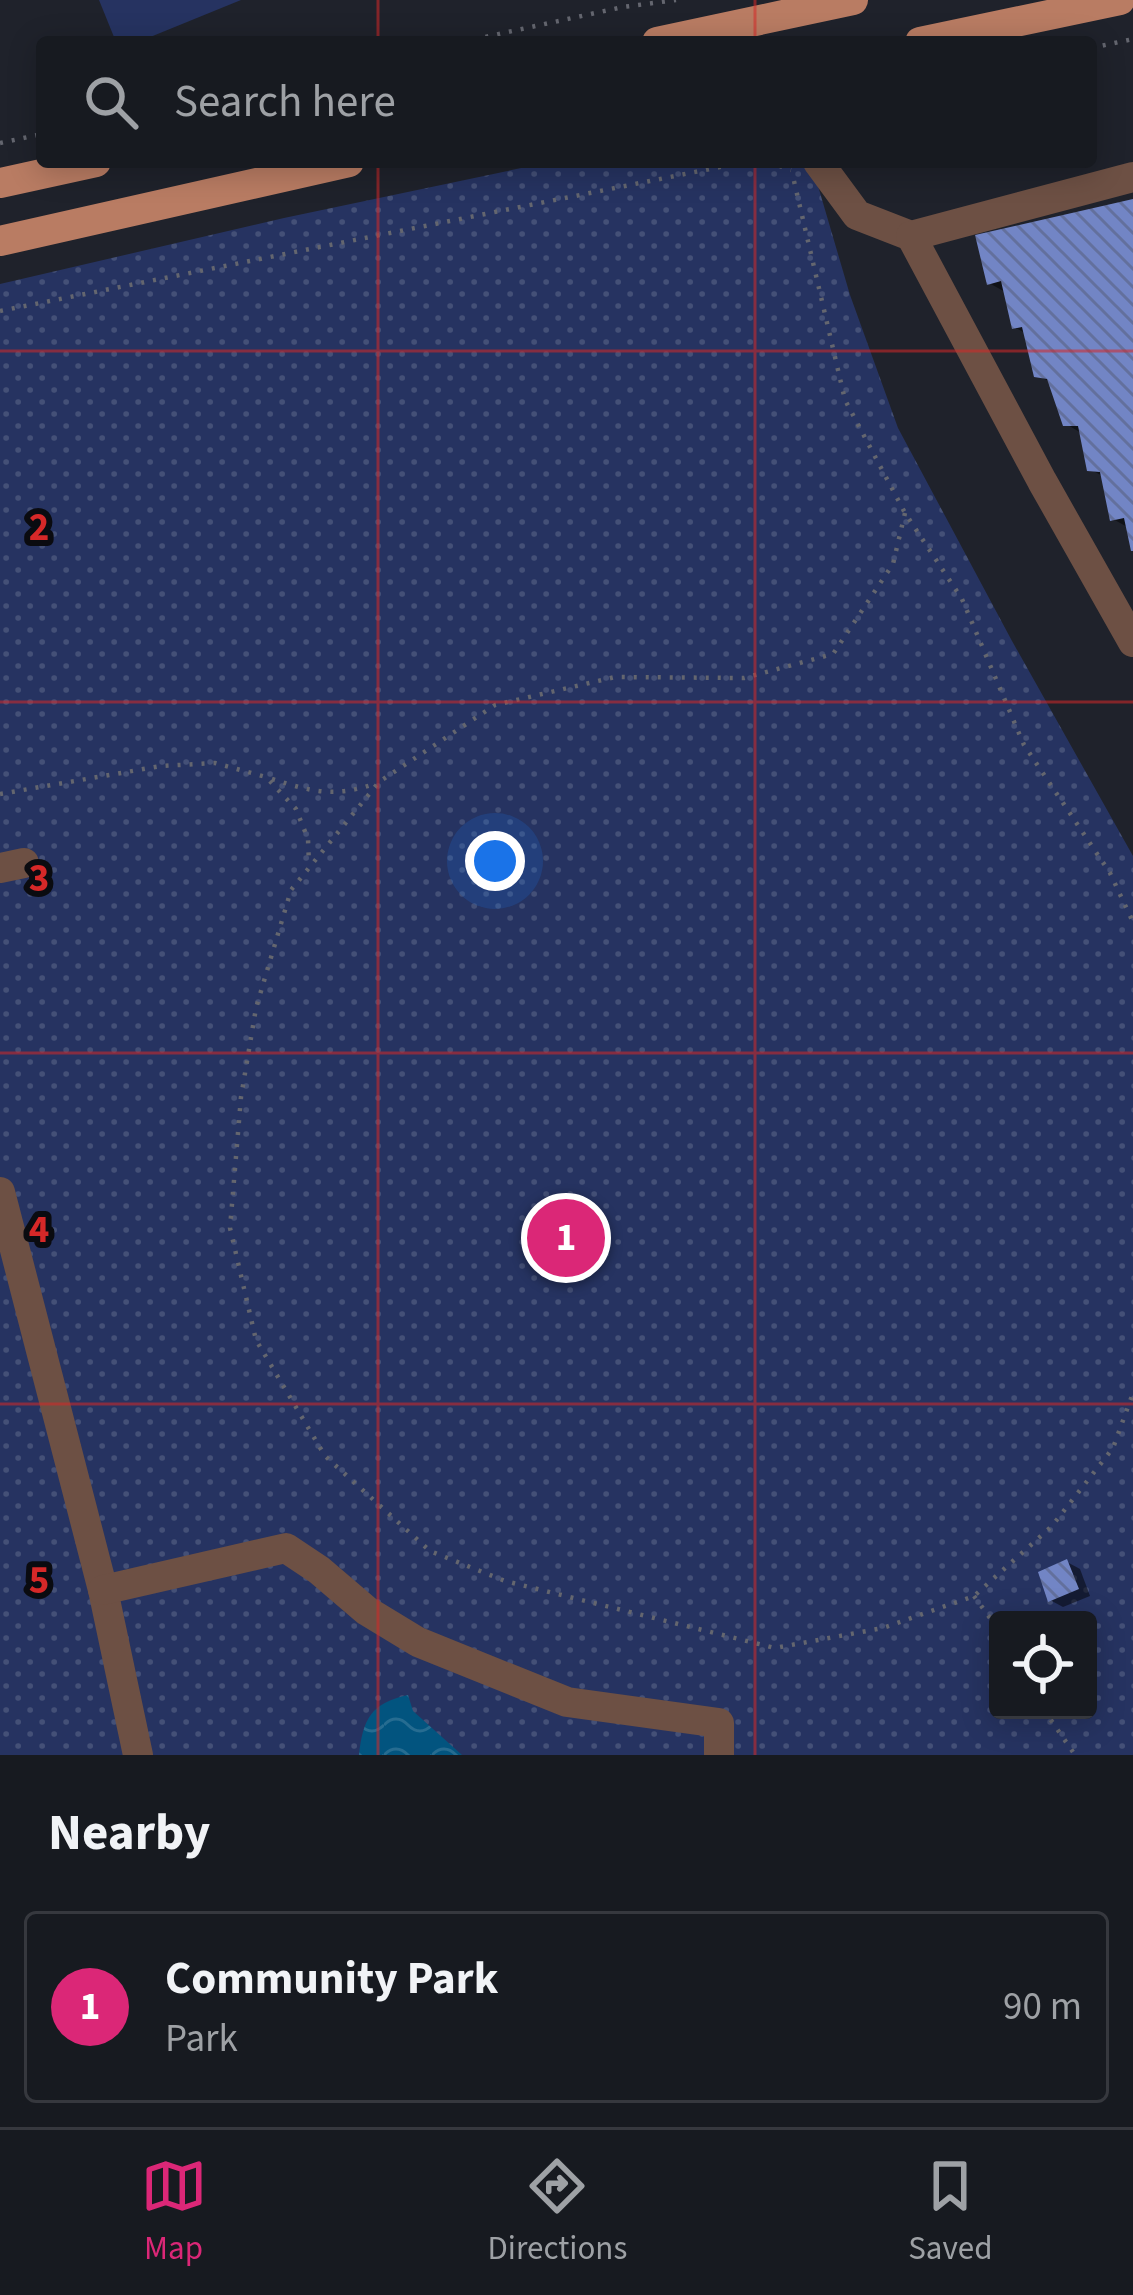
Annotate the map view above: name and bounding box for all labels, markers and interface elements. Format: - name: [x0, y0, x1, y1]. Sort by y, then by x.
- search box: [36, 36, 1097, 168]
- icon: search: [78, 69, 144, 135]
- text: Search here: [174, 70, 396, 134]
- text: 2: [29, 500, 49, 556]
- your location: [465, 831, 525, 891]
- text: 3: [29, 851, 49, 907]
- pin: 1: [527, 1193, 605, 1283]
- text: 4: [29, 1202, 49, 1258]
- text: 5: [29, 1553, 49, 1609]
- map controls: [989, 1611, 1097, 1719]
- button: locate: [989, 1611, 1097, 1719]
- text: Nearby: [48, 1797, 210, 1869]
- text: Community Park: [165, 1947, 498, 2011]
- text: 1: [80, 1979, 100, 2035]
- text: 90 m: [1003, 1979, 1082, 2035]
- text: Park: [165, 2011, 238, 2067]
- tab: Map: [141, 2153, 207, 2272]
- tab: Directions: [488, 2153, 627, 2272]
- tab: Saved: [908, 2153, 992, 2272]

